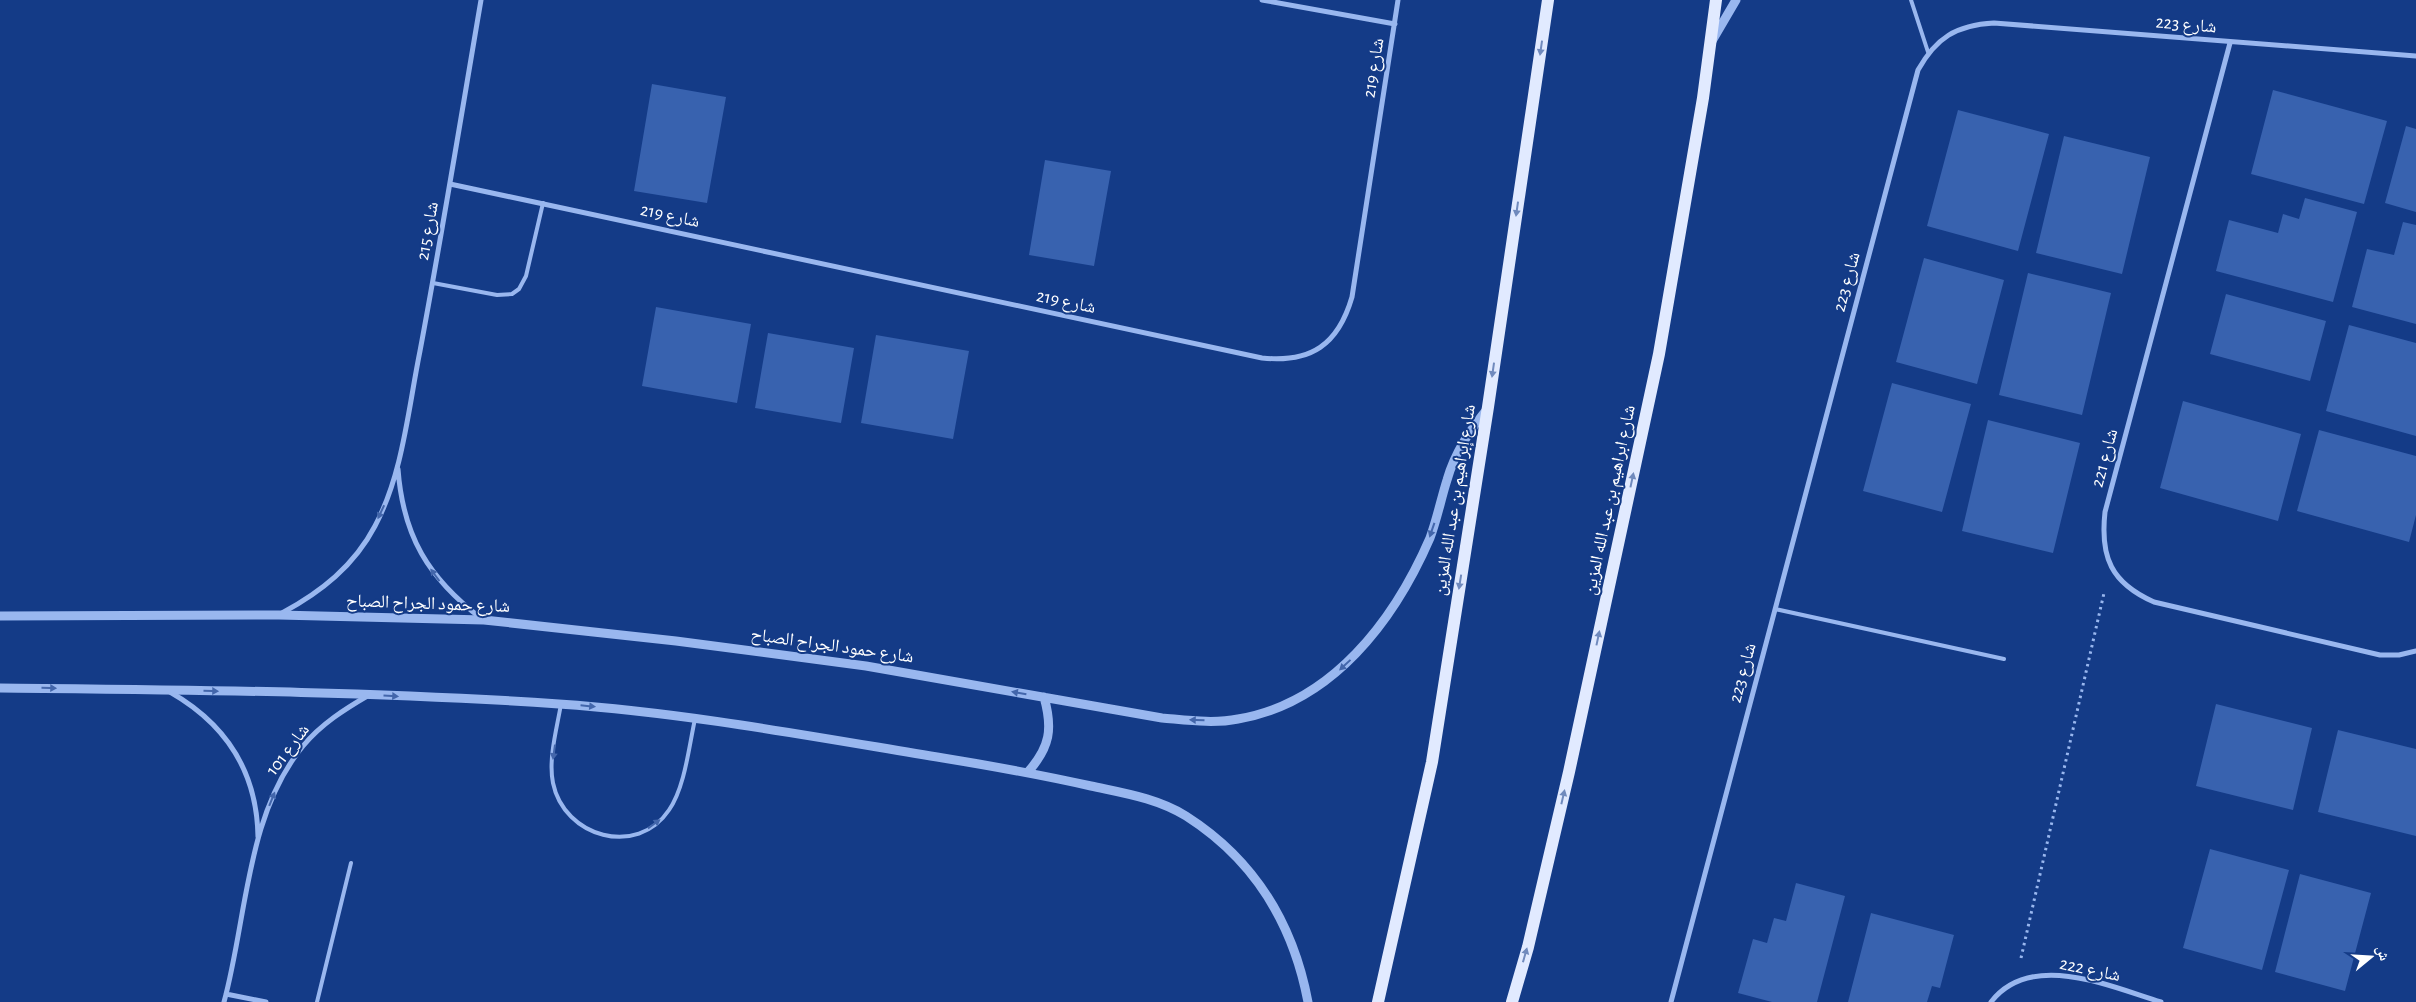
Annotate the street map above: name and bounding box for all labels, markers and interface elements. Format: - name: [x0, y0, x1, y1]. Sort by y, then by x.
- street label: شارع 223: [2155, 13, 2217, 38]
- street label: شارع 219: [1360, 37, 1389, 99]
- one-way arrow: [1536, 41, 1544, 57]
- street label: شارع 215: [414, 200, 443, 262]
- street label: شارع 219: [639, 201, 701, 232]
- one-way arrow: [1513, 201, 1521, 217]
- street label: شارع 223: [1830, 250, 1865, 314]
- street label: شارع 219: [1035, 287, 1097, 318]
- one-way arrow: [1489, 362, 1497, 378]
- street label: شارع إبراهيم بن عبد الله المزين: [1431, 403, 1481, 597]
- street label: شارع ابراهيم بن عبد الله المزين: [1581, 403, 1641, 597]
- street label: شارع 221: [2089, 427, 2122, 489]
- one-way arrow: [1629, 471, 1637, 487]
- one-way arrow: [377, 505, 385, 519]
- one-way arrow: [1428, 523, 1436, 538]
- one-way arrow: [430, 569, 440, 582]
- one-way arrow: [1456, 575, 1464, 591]
- street label: شارع حمود الجراح الصباح: [345, 592, 510, 618]
- street label: شارع حمود الجراح الصباح: [749, 626, 915, 668]
- one-way arrow: [1594, 631, 1602, 646]
- street label: شارع 223: [1726, 641, 1761, 705]
- one-way arrow: [1339, 659, 1351, 671]
- one-way arrow: [41, 685, 57, 693]
- one-way arrow: [203, 687, 219, 695]
- one-way arrow: [1011, 688, 1027, 696]
- one-way arrow: [383, 692, 399, 700]
- one-way arrow: [581, 703, 597, 711]
- one-way arrow: [1189, 716, 1205, 724]
- street label: شارع 101: [263, 721, 314, 780]
- one-way arrow: [550, 744, 558, 760]
- one-way arrow: [1559, 790, 1567, 805]
- one-way arrow: [268, 791, 276, 806]
- one-way arrow: [647, 819, 661, 829]
- north arrow: [2346, 932, 2396, 982]
- text: ش: [2373, 944, 2391, 963]
- one-way arrow: [1522, 948, 1530, 963]
- street label: شارع 222: [2058, 955, 2122, 986]

